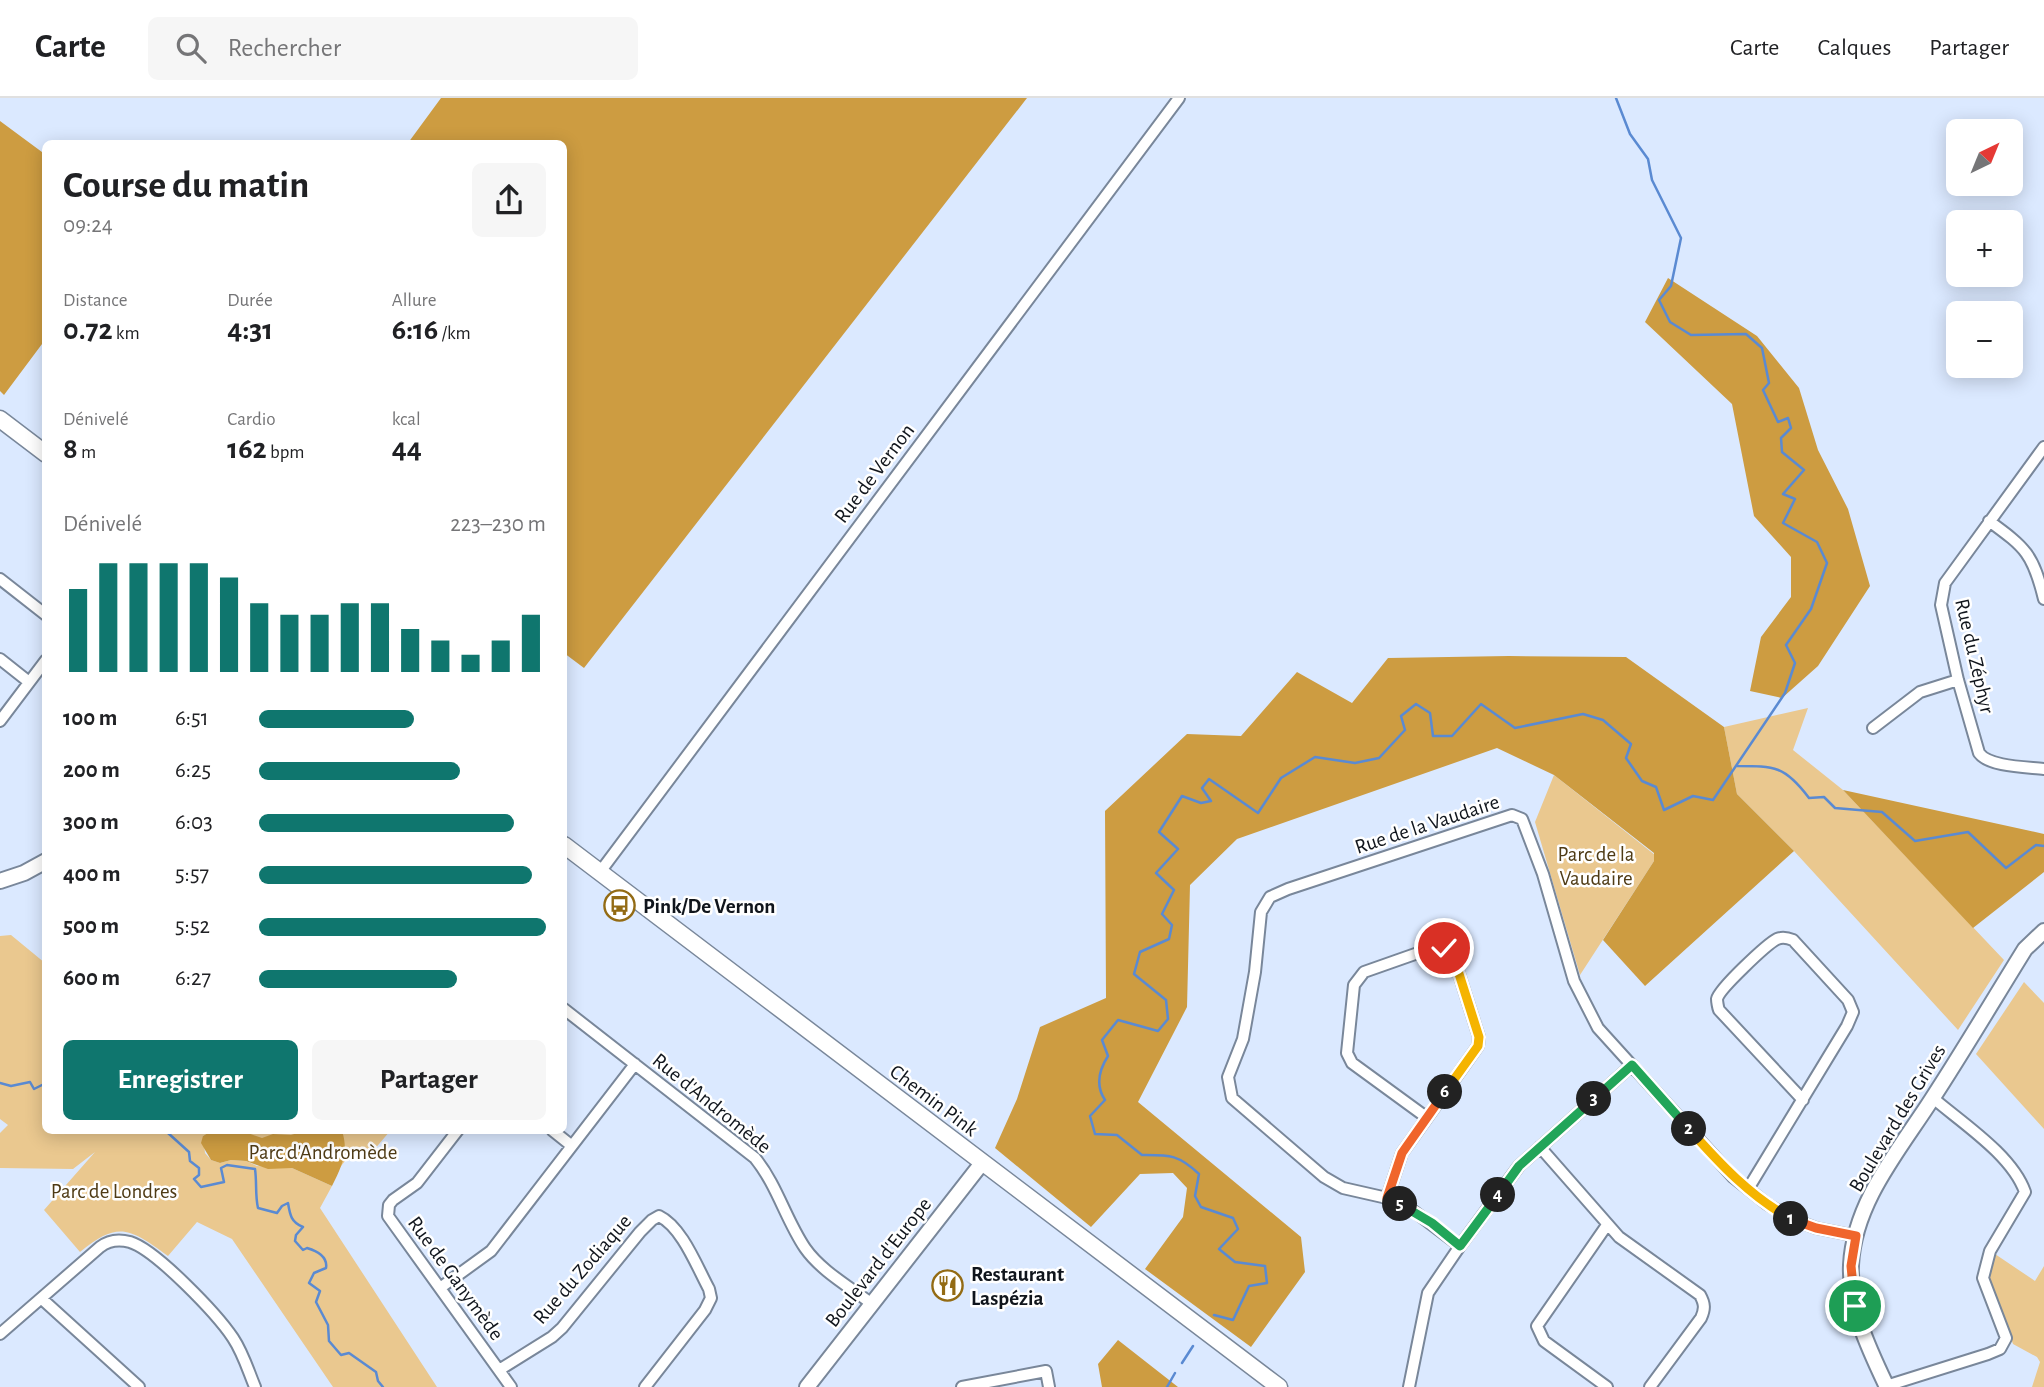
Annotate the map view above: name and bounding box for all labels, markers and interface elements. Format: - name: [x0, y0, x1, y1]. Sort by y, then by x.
- search box: [148, 17, 638, 80]
- icon: search: [172, 29, 210, 67]
- text: Carte: [35, 31, 106, 64]
- text: Rechercher: [228, 35, 341, 61]
- text: Carte: [1730, 36, 1779, 60]
- text: Calques: [1817, 36, 1891, 60]
- text: Partager: [1929, 36, 2009, 60]
- north arrow: [1946, 119, 2023, 196]
- map controls: [1946, 119, 2023, 378]
- button: share: [472, 163, 546, 237]
- text: Course du matin: [63, 167, 309, 205]
- button: +: [1946, 210, 2023, 287]
- text: 09:24: [63, 214, 113, 237]
- text: Distance: [63, 291, 127, 310]
- text: Durée: [227, 291, 273, 310]
- text: Allure: [392, 291, 436, 310]
- button: −: [1946, 301, 2023, 378]
- text: 0.72: [63, 315, 113, 345]
- text: 4:31: [227, 315, 273, 345]
- text: 6:16: [392, 315, 438, 345]
- text: km: [113, 324, 140, 343]
- text: /km: [438, 324, 471, 343]
- text: Dénivelé: [63, 410, 128, 429]
- text: Cardio: [227, 410, 276, 429]
- text: kcal: [392, 410, 421, 429]
- street label: Rue de Vernon: [830, 420, 918, 527]
- text: 8: [63, 434, 78, 464]
- text: 162: [227, 434, 267, 464]
- text: 44: [392, 434, 422, 464]
- text: m: [78, 443, 96, 462]
- text: bpm: [267, 443, 304, 462]
- text: Dénivelé: [63, 513, 142, 536]
- text: 223–230 m: [450, 513, 546, 536]
- street label: Rue du Zéphyr: [1951, 597, 1998, 716]
- text: 100 m: [63, 707, 117, 730]
- text: 6:51: [175, 707, 209, 730]
- text: 200 m: [63, 759, 120, 782]
- text: 6:25: [175, 759, 211, 782]
- street label: Rue de la Vaudaire: [1352, 791, 1502, 858]
- text: 300 m: [63, 811, 119, 834]
- text: 6:03: [175, 811, 213, 834]
- park label: Parc de la Vaudaire: [1557, 844, 1635, 889]
- text: 400 m: [63, 863, 121, 886]
- text: 5:57: [175, 863, 209, 886]
- bus stop icon: Pink/De Vernon: [603, 889, 637, 923]
- place label: Pink/De Vernon: [643, 896, 775, 917]
- text: 500 m: [63, 915, 119, 938]
- text: 5:52: [175, 915, 210, 938]
- pin: [1414, 918, 1474, 978]
- icon: check: [1425, 929, 1463, 967]
- text: 600 m: [63, 967, 120, 990]
- text: 6:27: [175, 967, 211, 990]
- button: Enregistrer: [63, 1040, 298, 1120]
- button: Partager: [312, 1040, 546, 1120]
- street label: Boulevard des Grives: [1845, 1041, 1950, 1196]
- street label: Rue d'Andromède: [648, 1049, 775, 1157]
- street label: Chemin Pink: [886, 1061, 982, 1140]
- pin: 6: [1428, 1074, 1462, 1110]
- text: 6: [1440, 1082, 1449, 1101]
- pin: 3: [1576, 1082, 1612, 1116]
- text: 3: [1589, 1089, 1598, 1108]
- pin: 2: [1672, 1112, 1706, 1146]
- text: 2: [1684, 1119, 1693, 1138]
- park label: Parc d'Andromède: [249, 1142, 397, 1163]
- pin: 4: [1480, 1178, 1516, 1212]
- park label: Parc de Londres: [51, 1181, 177, 1202]
- text: 4: [1493, 1185, 1502, 1204]
- pin: 5: [1382, 1186, 1418, 1222]
- street label: Boulevard d'Europe: [821, 1194, 935, 1331]
- text: 5: [1395, 1194, 1404, 1213]
- pin: 1: [1774, 1202, 1809, 1236]
- text: 1: [1787, 1209, 1794, 1228]
- street label: Rue du Zodiaque: [529, 1210, 635, 1328]
- street label: Rue de Ganymède: [404, 1212, 507, 1344]
- place label: Restaurant Laspézia: [971, 1264, 1064, 1309]
- restaurant icon: Restaurant Laspézia: [931, 1269, 965, 1303]
- pin: [1825, 1276, 1885, 1336]
- icon: arrive: [1836, 1287, 1874, 1325]

